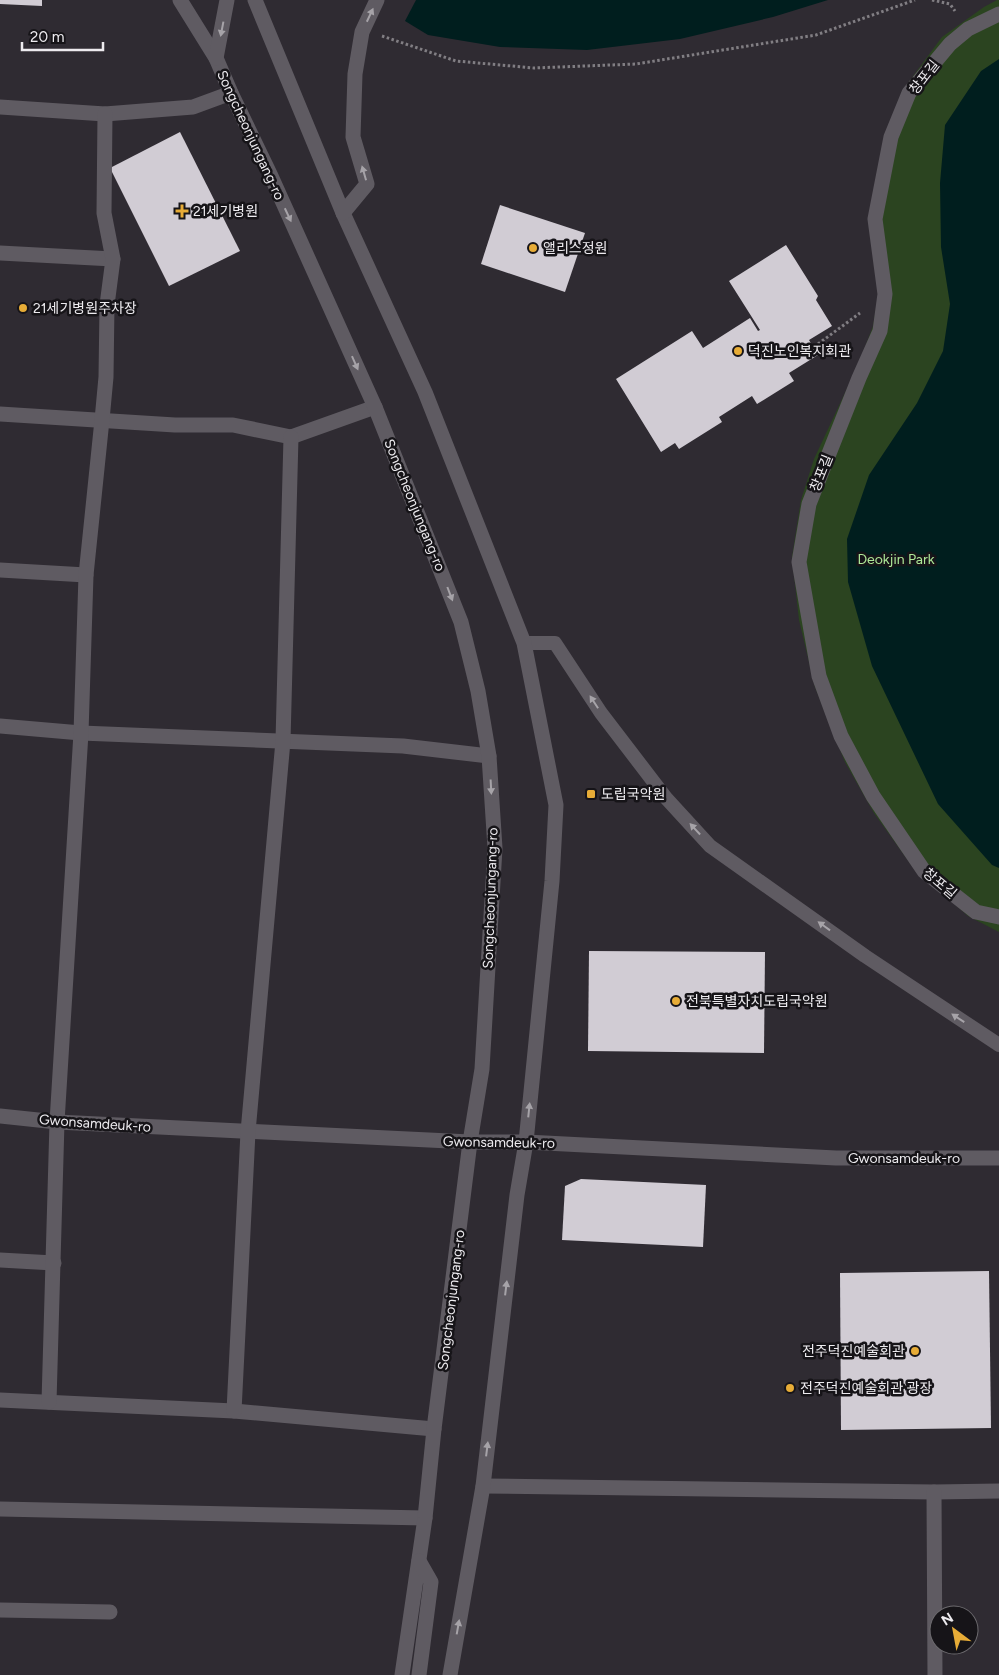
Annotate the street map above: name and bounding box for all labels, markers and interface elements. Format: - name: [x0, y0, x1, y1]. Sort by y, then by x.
- one-way arrow: [366, 8, 374, 22]
- scale bar: [22, 20, 104, 52]
- one-way arrow: [217, 21, 225, 37]
- text: 20 m: [30, 28, 64, 46]
- street label: 창포길: [906, 57, 943, 98]
- street label: Songcheonjungang-ro: [213, 68, 288, 203]
- one-way arrow: [359, 166, 367, 181]
- place label: 21세기병원: [193, 203, 258, 220]
- marker: 21세기병원: [175, 204, 189, 218]
- one-way arrow: [285, 208, 293, 222]
- place label: 앨리스정원: [543, 240, 607, 257]
- marker: 앨리스정원: [527, 242, 539, 254]
- place label: 21세기병원주차장: [33, 300, 137, 317]
- marker: 21세기병원주차장: [17, 302, 29, 314]
- place label: 덕진노인복지회관: [748, 343, 851, 360]
- marker: 덕진노인복지회관: [732, 345, 744, 357]
- one-way arrow: [352, 356, 360, 370]
- street label: Songcheonjungang-ro: [380, 437, 449, 574]
- street label: 창포길: [806, 452, 837, 494]
- park label: Deokjin Park: [857, 551, 935, 568]
- one-way arrow: [446, 587, 454, 602]
- one-way arrow: [589, 695, 598, 708]
- one-way arrow: [488, 779, 496, 795]
- place label: 도립국악원: [601, 786, 665, 803]
- marker: 도립국악원: [585, 788, 597, 800]
- one-way arrow: [689, 823, 701, 835]
- street label: Songcheonjungang-ro: [480, 827, 501, 969]
- street label: 창포길: [919, 864, 960, 902]
- one-way arrow: [818, 921, 831, 932]
- place label: 전북특별자치도립국악원: [686, 993, 828, 1010]
- marker: 전북특별자치도립국악원: [670, 995, 682, 1007]
- one-way arrow: [952, 1013, 965, 1022]
- one-way arrow: [525, 1101, 533, 1117]
- street label: Gwonsamdeuk-ro: [38, 1111, 151, 1136]
- street label: Gwonsamdeuk-ro: [443, 1133, 555, 1152]
- street label: Gwonsamdeuk-ro: [848, 1150, 960, 1167]
- street label: Songcheonjungang-ro: [434, 1229, 469, 1371]
- one-way arrow: [502, 1280, 510, 1296]
- place label: 전주덕진예술회관: [802, 1343, 905, 1360]
- marker: 전주덕진예술회관: [909, 1345, 921, 1357]
- place label: 전주덕진예술회관 광장: [800, 1380, 932, 1397]
- marker: 전주덕진예술회관 광장: [784, 1382, 796, 1394]
- one-way arrow: [483, 1441, 491, 1457]
- north arrow: [929, 1605, 979, 1655]
- text: N: [938, 1609, 956, 1629]
- one-way arrow: [454, 1619, 462, 1635]

